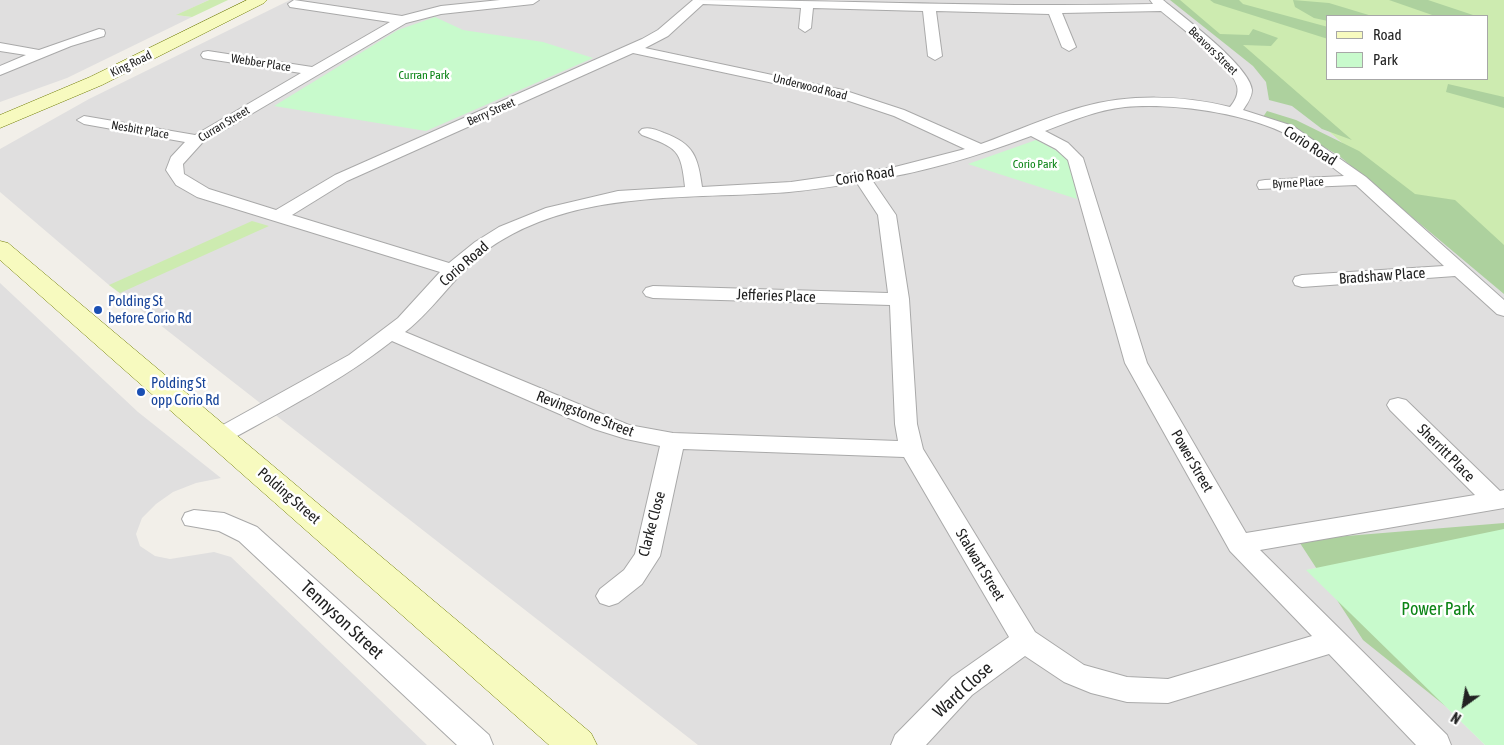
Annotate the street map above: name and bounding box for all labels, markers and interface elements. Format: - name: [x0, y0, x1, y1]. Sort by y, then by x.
- legend: [1326, 15, 1489, 80]
- street label: Beavors Street: [1185, 24, 1241, 78]
- text: Road: [1373, 26, 1402, 43]
- street label: King Road: [108, 48, 154, 80]
- street label: Webber Place: [230, 51, 292, 75]
- text: Park: [1373, 51, 1398, 68]
- park label: Curran Park: [398, 68, 450, 82]
- street label: Underwood Road: [771, 71, 849, 103]
- street label: Berry Street: [465, 95, 517, 129]
- street label: Curran Street: [196, 103, 252, 145]
- street label: Nesbitt Place: [110, 118, 170, 142]
- street label: Corio Road: [1280, 122, 1340, 170]
- park label: Corio Park: [1013, 157, 1057, 171]
- street label: Corio Road: [834, 162, 896, 190]
- street label: Byrne Place: [1272, 174, 1324, 192]
- street label: Corio Road: [436, 238, 492, 290]
- street label: Bradshaw Place: [1338, 264, 1426, 288]
- street label: Jefferies Place: [736, 286, 816, 306]
- place label: Polding St before Corio Rd: [108, 292, 192, 327]
- marker: Polding St before Corio Rd: [92, 304, 104, 316]
- place label: Polding St opp Corio Rd: [151, 374, 220, 409]
- marker: Polding St opp Corio Rd: [135, 386, 147, 398]
- street label: Revingstone Street: [534, 387, 636, 441]
- street label: Sherritt Place: [1413, 420, 1479, 486]
- street label: Power Street: [1167, 427, 1217, 495]
- street label: Polding Street: [254, 464, 324, 528]
- street label: Clarke Close: [635, 489, 669, 559]
- street label: Stalwart Street: [951, 526, 1009, 604]
- street label: Tennyson Street: [296, 576, 388, 664]
- park label: Power Park: [1401, 598, 1475, 620]
- street label: Ward Close: [929, 658, 997, 722]
- north arrow: [1439, 680, 1489, 730]
- text: N: [1448, 709, 1464, 727]

